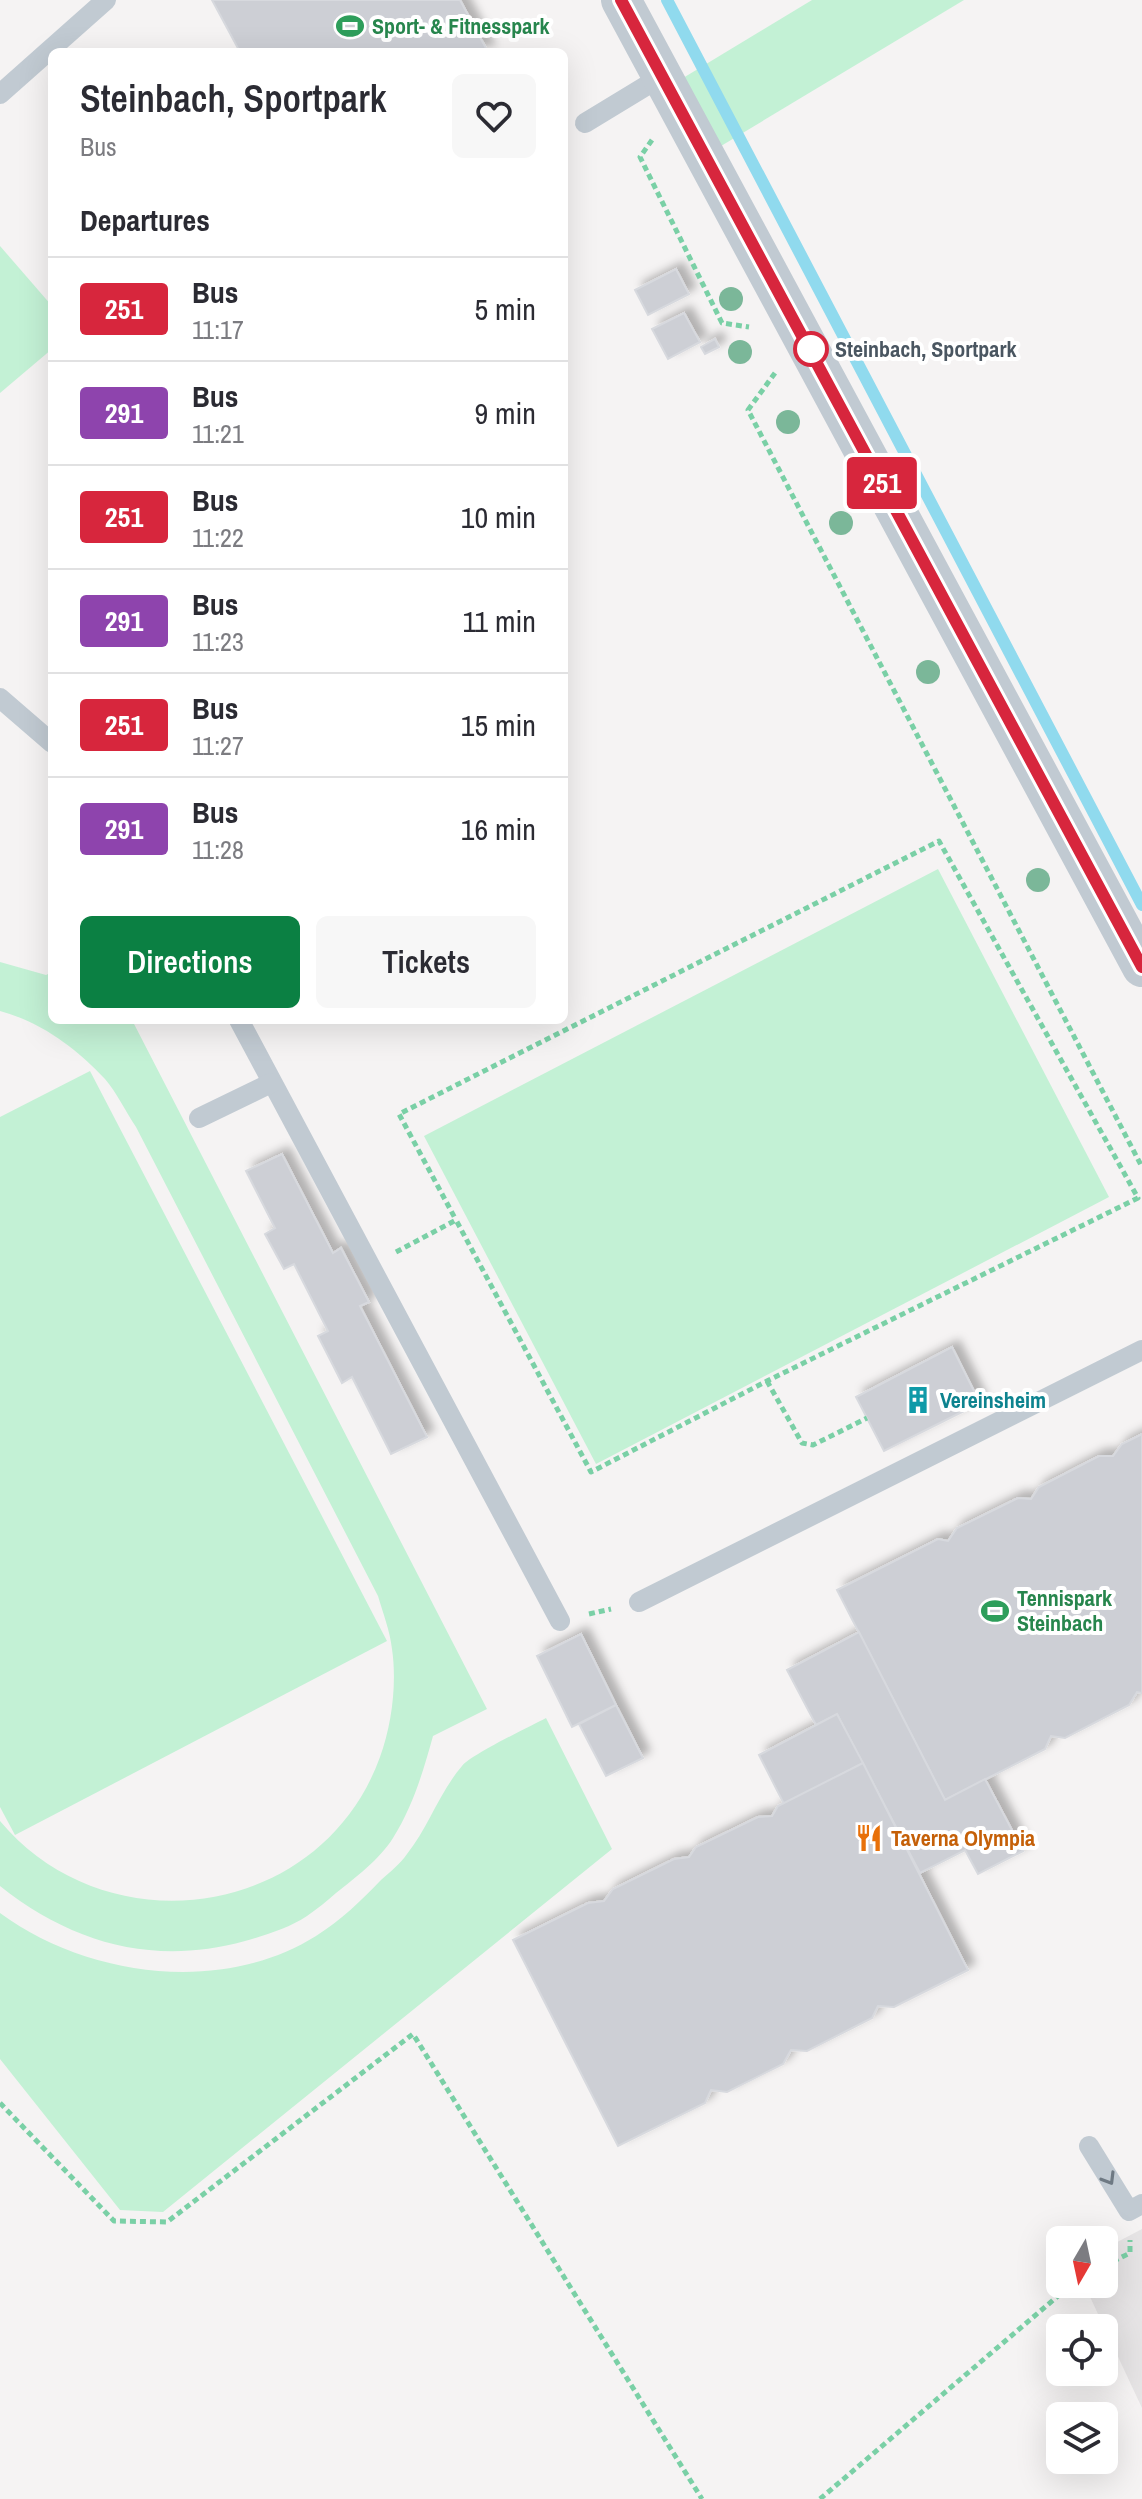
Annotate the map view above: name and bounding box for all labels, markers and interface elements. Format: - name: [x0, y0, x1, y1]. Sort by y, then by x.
- sports icon: Sport- & Fitnesspark: [335, 11, 365, 41]
- place label: Sport- & Fitnesspark: [372, 11, 550, 41]
- text: Steinbach, Sportpark: [80, 73, 386, 124]
- button: heart: [452, 74, 536, 158]
- text: Bus: [80, 129, 117, 164]
- text: Departures: [80, 200, 210, 240]
- text: Bus: [192, 272, 238, 312]
- text: 5 min: [474, 289, 536, 329]
- text: 251: [105, 290, 143, 328]
- text: 11:17: [192, 312, 244, 347]
- marker: Steinbach, Sportpark: [794, 332, 828, 366]
- place label: Steinbach, Sportpark: [835, 334, 1017, 364]
- text: Bus: [192, 376, 238, 416]
- text: 9 min: [474, 393, 536, 433]
- text: 291: [105, 394, 143, 432]
- text: 11:21: [192, 416, 244, 451]
- line badge: 251: [836, 457, 928, 509]
- text: 251: [863, 464, 901, 502]
- text: Bus: [192, 480, 238, 520]
- text: 10 min: [461, 497, 536, 537]
- text: 251: [105, 498, 143, 536]
- text: 11:22: [192, 520, 244, 555]
- text: Bus: [192, 584, 238, 624]
- text: 11 min: [463, 601, 536, 641]
- text: 291: [105, 602, 143, 640]
- text: 11:23: [192, 624, 244, 659]
- text: Bus: [192, 688, 238, 728]
- text: 15 min: [461, 705, 536, 745]
- text: 251: [105, 706, 143, 744]
- text: 11:27: [192, 728, 244, 763]
- text: Bus: [192, 792, 238, 832]
- text: 16 min: [461, 809, 536, 849]
- text: 291: [105, 810, 143, 848]
- text: 11:28: [192, 832, 244, 867]
- button: Directions: [80, 916, 300, 1008]
- button: Tickets: [316, 916, 536, 1008]
- building icon: Vereinsheim: [903, 1385, 933, 1415]
- place label: Vereinsheim: [940, 1385, 1046, 1415]
- place label: Tennispark Steinbach: [1017, 1583, 1113, 1638]
- sports icon: Tennispark Steinbach: [980, 1596, 1010, 1626]
- restaurant icon: Taverna Olympia: [854, 1823, 884, 1853]
- place label: Taverna Olympia: [891, 1823, 1035, 1853]
- one-way arrow: [1100, 2170, 1115, 2185]
- north arrow: [1046, 2226, 1118, 2298]
- map controls: [1046, 2226, 1118, 2474]
- button: locate: [1046, 2314, 1118, 2386]
- button: layers: [1046, 2402, 1118, 2474]

